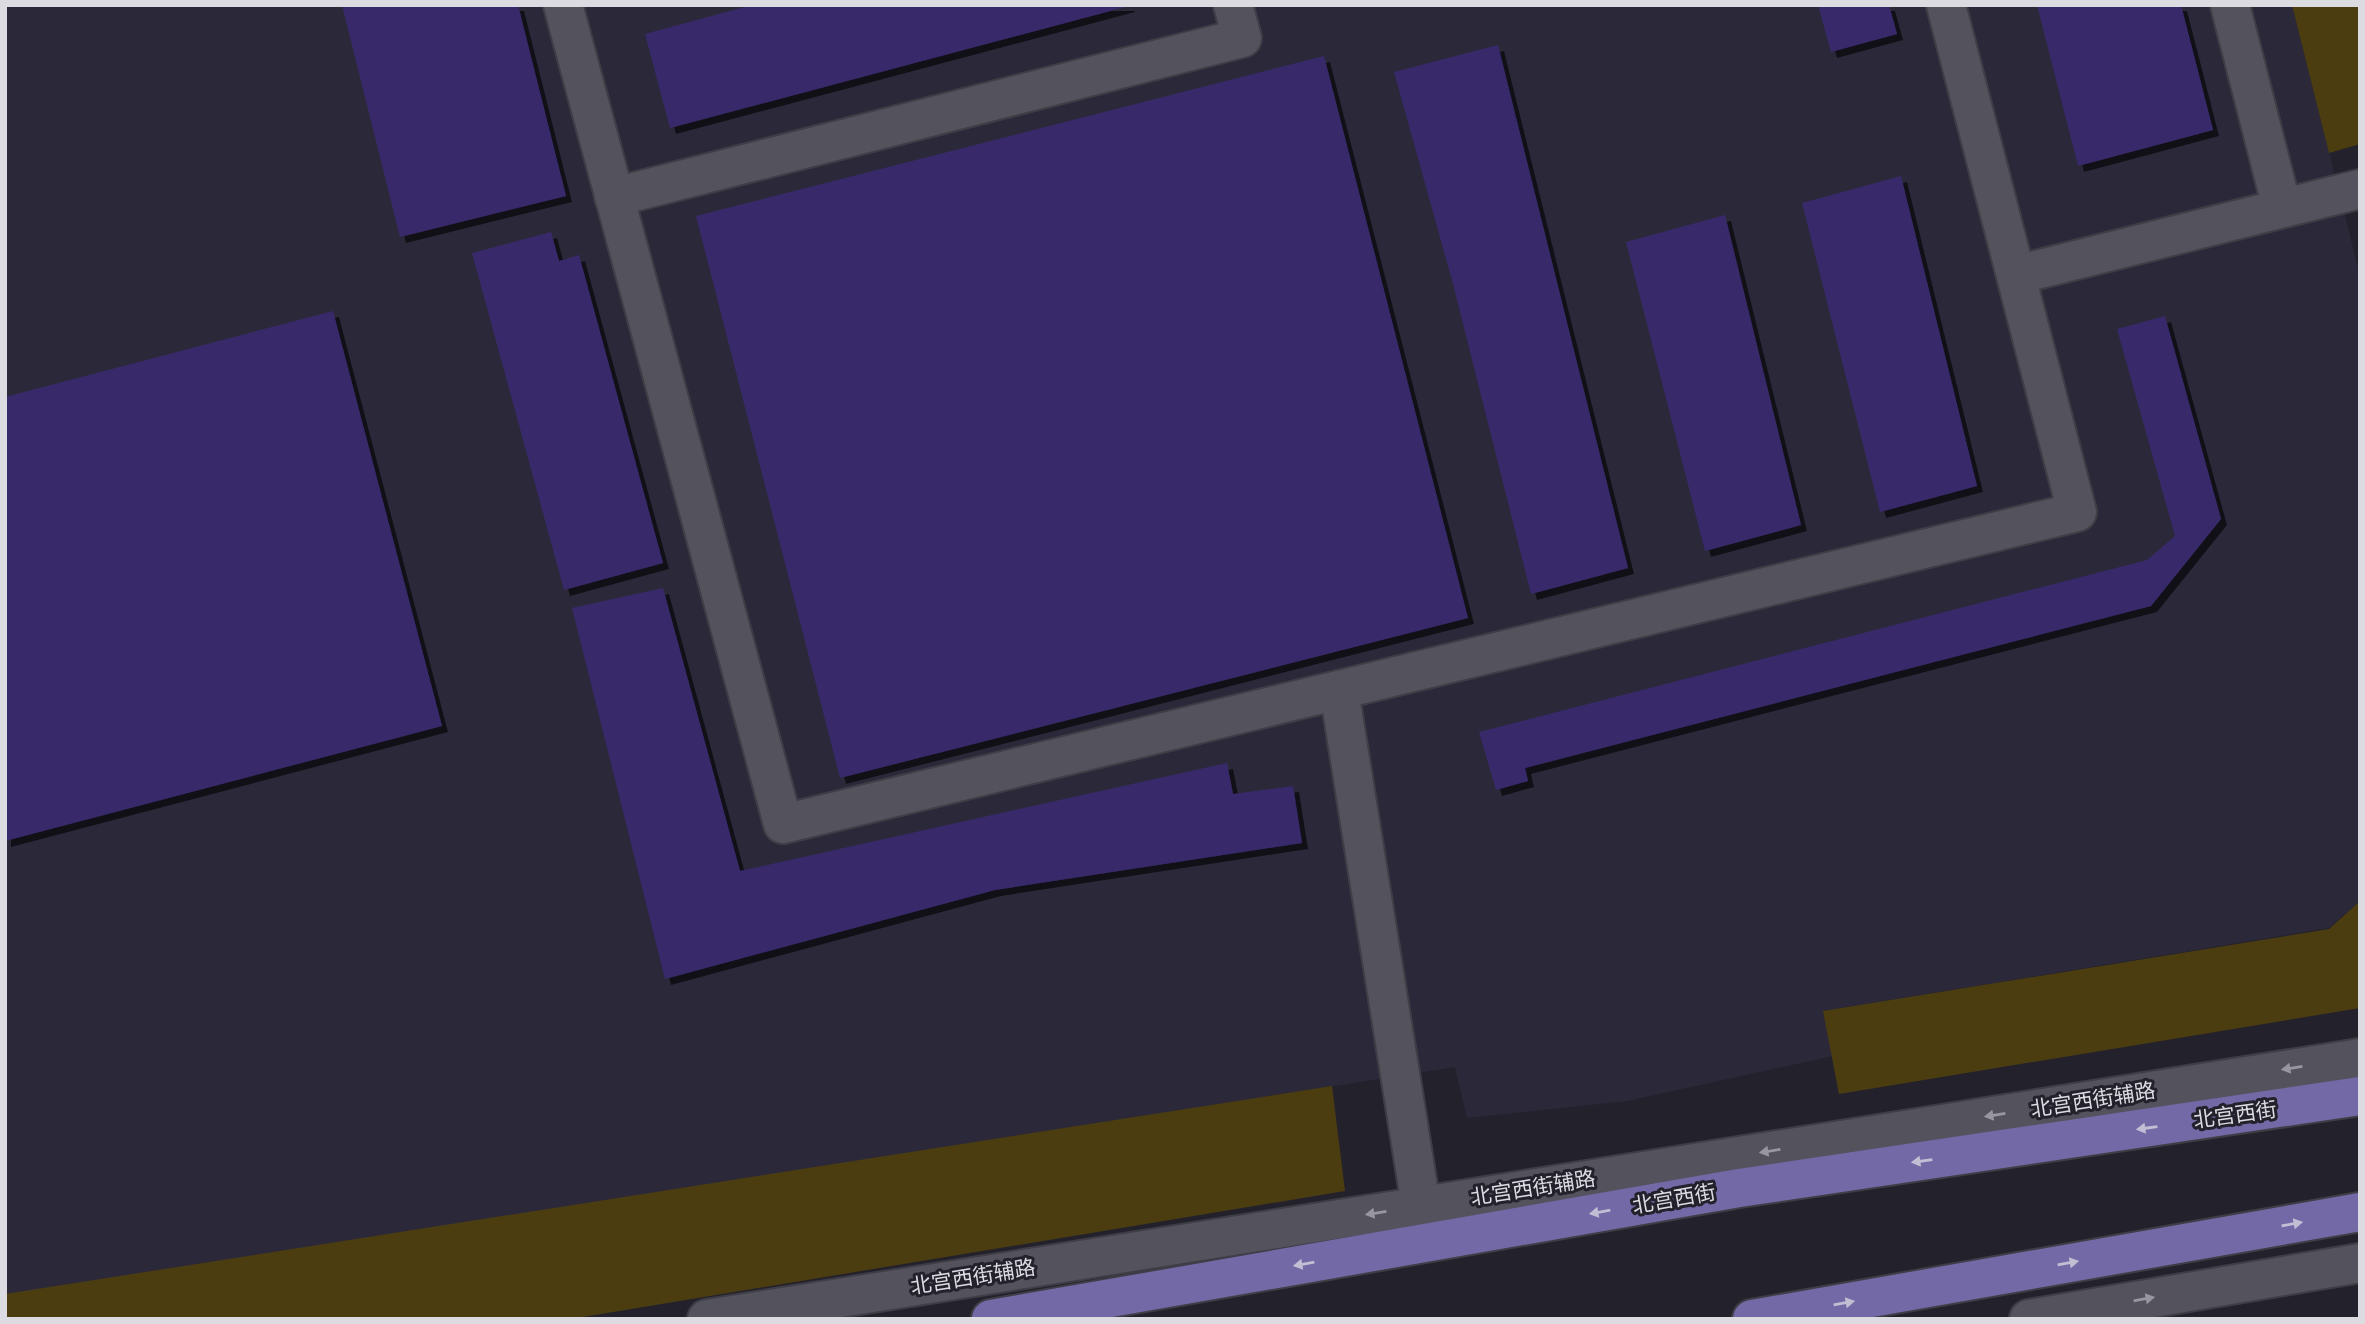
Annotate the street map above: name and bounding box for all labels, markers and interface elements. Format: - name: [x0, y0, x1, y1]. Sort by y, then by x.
- one-way arrow: [2281, 1063, 2303, 1074]
- street label: 北宫西街辅路: [2029, 1077, 2157, 1123]
- street label: 北宫西街: [2192, 1096, 2278, 1134]
- one-way arrow: [1984, 1110, 2006, 1121]
- one-way arrow: [2136, 1122, 2158, 1133]
- one-way arrow: [1759, 1146, 1781, 1157]
- one-way arrow: [1911, 1156, 1933, 1167]
- street label: 北宫西街辅路: [1469, 1165, 1597, 1211]
- street label: 北宫西街: [1630, 1179, 1718, 1219]
- one-way arrow: [1589, 1207, 1611, 1218]
- one-way arrow: [1365, 1208, 1387, 1219]
- one-way arrow: [2281, 1218, 2303, 1229]
- street label: 北宫西街辅路: [909, 1254, 1037, 1300]
- one-way arrow: [2057, 1257, 2079, 1268]
- one-way arrow: [1293, 1259, 1315, 1270]
- one-way arrow: [2133, 1293, 2155, 1304]
- one-way arrow: [1833, 1297, 1855, 1308]

